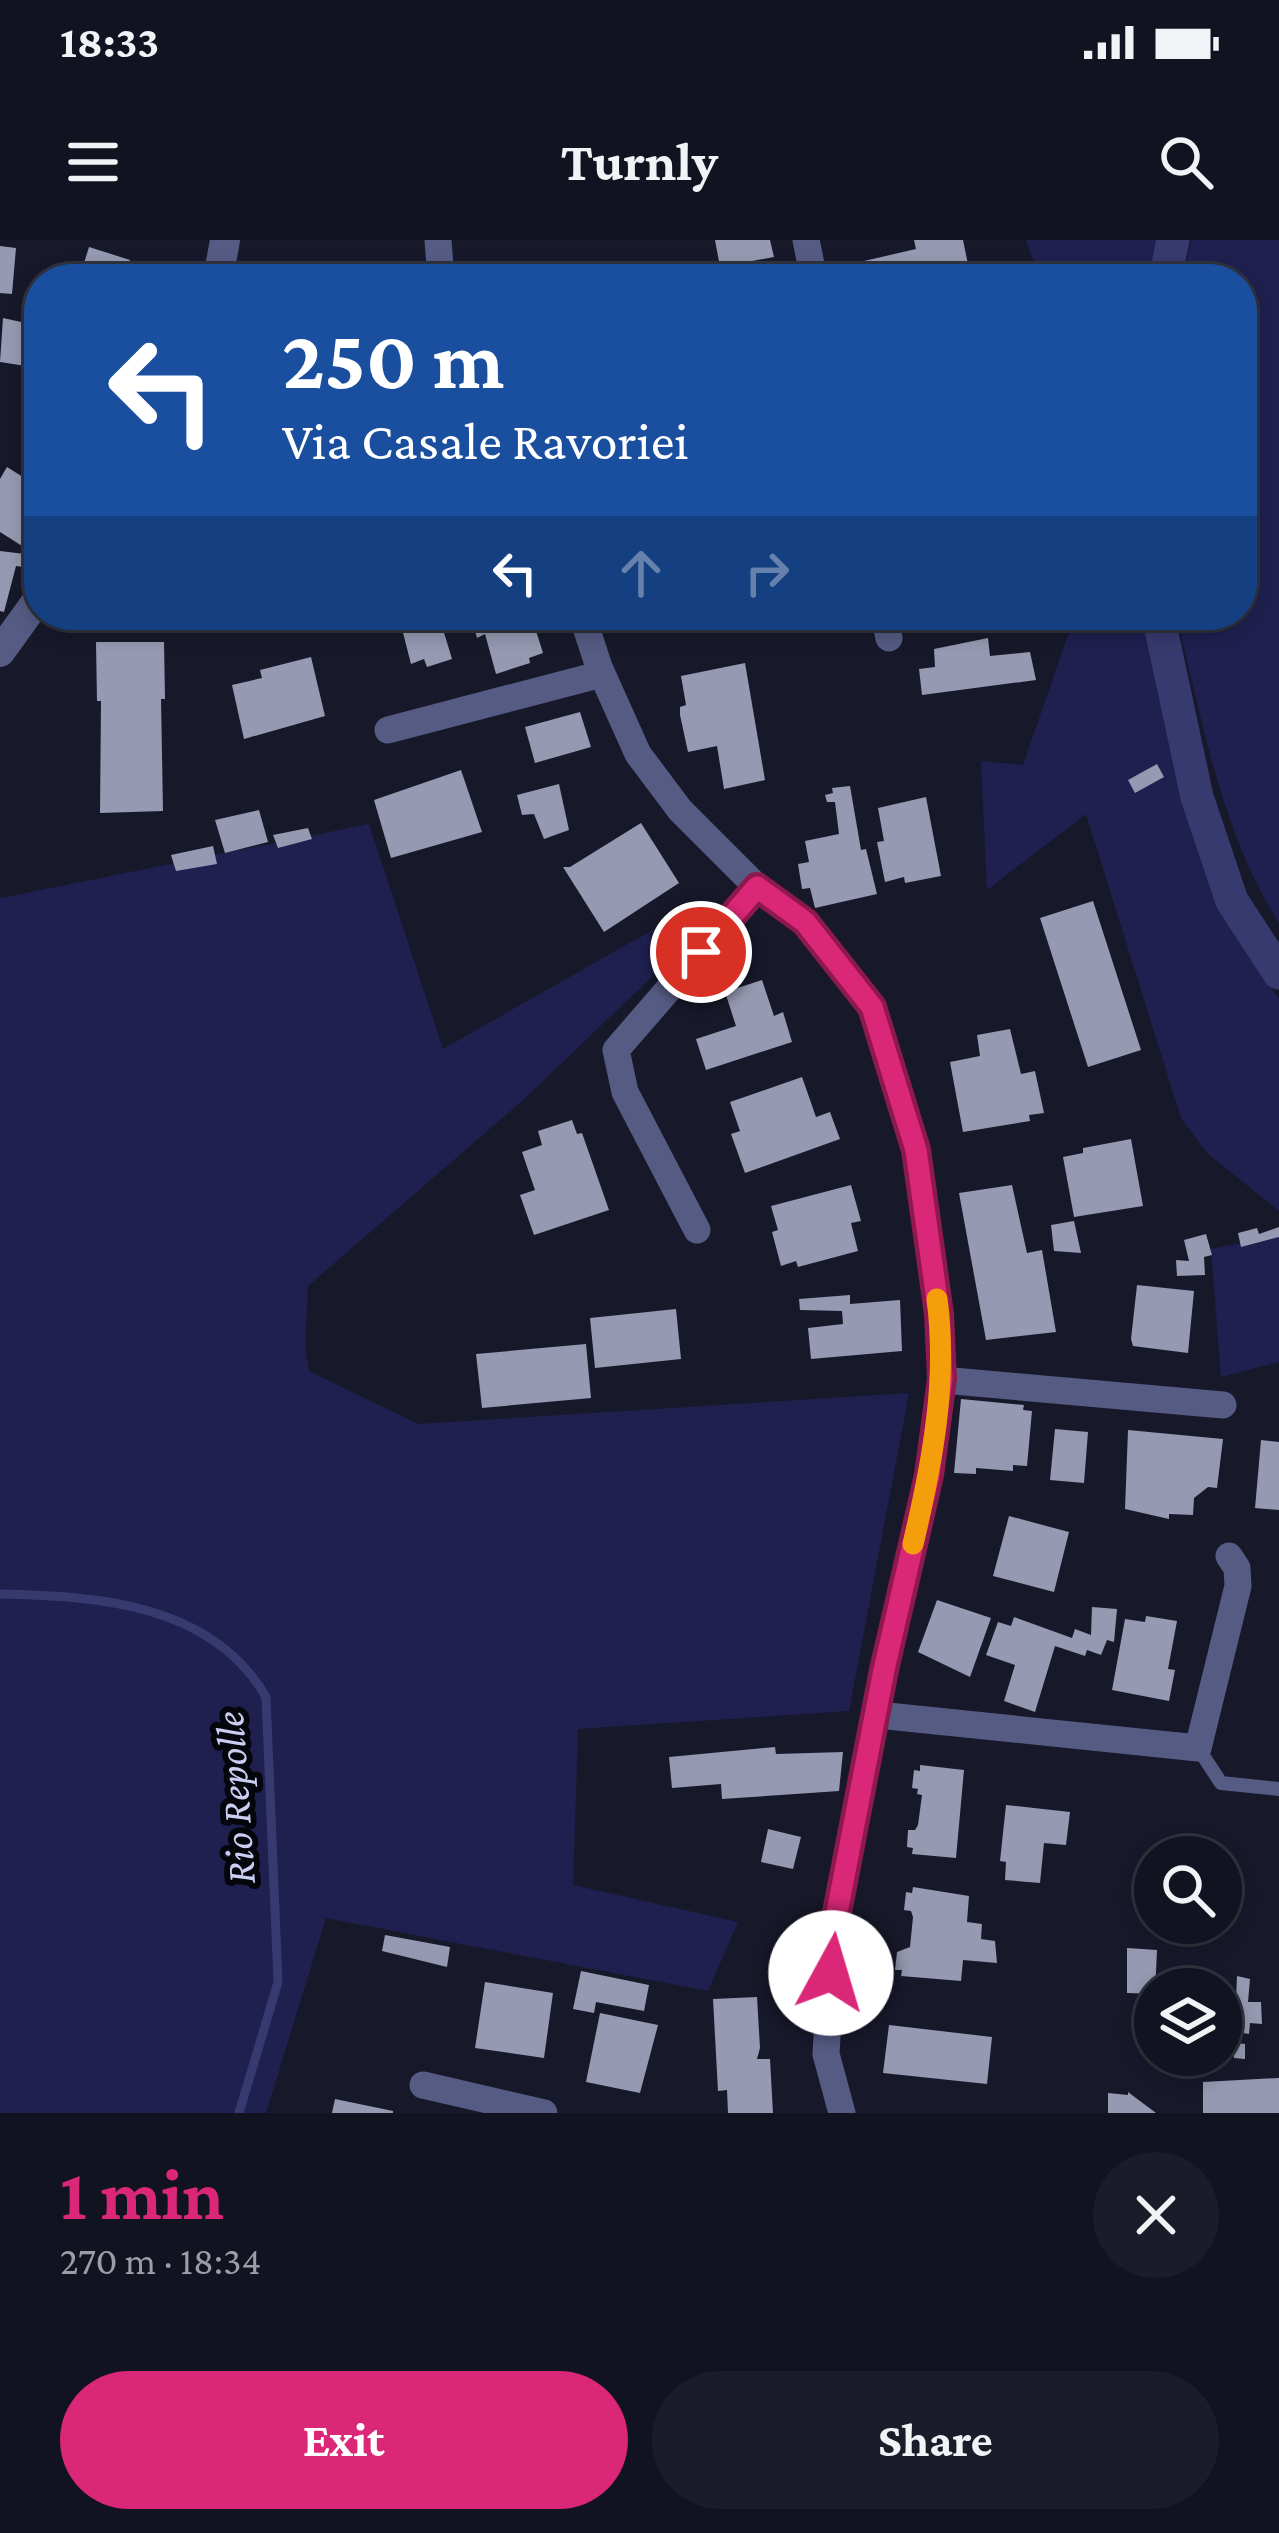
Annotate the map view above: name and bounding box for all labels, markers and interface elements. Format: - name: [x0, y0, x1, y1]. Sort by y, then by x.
- text: 18:33: [60, 17, 159, 67]
- icon: menu: [60, 129, 126, 195]
- icon: search: [1153, 129, 1219, 195]
- text: Turnly: [561, 132, 718, 192]
- icon: left: [84, 312, 240, 468]
- text: 250 m: [282, 313, 504, 406]
- text: Via Casale Ravoriei: [282, 411, 689, 471]
- icon: left: [482, 540, 548, 606]
- icon: ahead: [608, 540, 674, 606]
- icon: right: [734, 540, 800, 606]
- pin: [650, 901, 752, 1003]
- icon: arrive: [668, 919, 734, 985]
- water label: Rio Repolle: [205, 1710, 264, 1886]
- map controls: [1134, 1836, 1242, 2076]
- button: search: [1134, 1836, 1242, 1944]
- position arrow: [768, 1910, 894, 2036]
- button: layers: [1134, 1968, 1242, 2076]
- button: close: [1093, 2152, 1219, 2278]
- text: 1 min: [60, 2154, 224, 2234]
- text: 270 m · 18:34: [60, 2239, 261, 2282]
- button: Exit: [60, 2371, 628, 2509]
- button: Share: [652, 2371, 1219, 2509]

